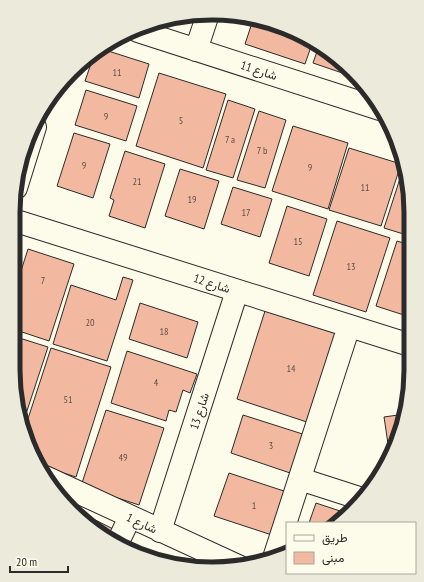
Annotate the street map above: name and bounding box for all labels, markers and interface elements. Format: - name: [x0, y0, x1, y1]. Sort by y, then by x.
- street label: شارع 11: [238, 57, 279, 85]
- house number: 11: [113, 66, 122, 79]
- house number: 9: [104, 110, 108, 123]
- house number: 5: [179, 114, 183, 127]
- house number: 7 a: [225, 133, 235, 146]
- house number: 7 b: [257, 144, 267, 157]
- house number: 9: [82, 159, 86, 172]
- house number: 9: [308, 161, 312, 174]
- house number: 21: [133, 175, 142, 188]
- house number: 11: [361, 181, 370, 194]
- house number: 19: [188, 193, 197, 206]
- house number: 17: [242, 206, 251, 219]
- house number: 15: [294, 235, 303, 248]
- house number: 13: [347, 260, 356, 273]
- street label: شارع 12: [191, 270, 232, 298]
- house number: 7: [41, 274, 45, 287]
- house number: 20: [86, 316, 95, 329]
- house number: 18: [160, 325, 169, 338]
- house number: 14: [287, 362, 296, 375]
- house number: 4: [154, 376, 159, 389]
- street label: شارع 13: [186, 391, 214, 432]
- house number: 51: [64, 393, 73, 406]
- house number: 3: [269, 439, 273, 452]
- house number: 49: [119, 451, 128, 464]
- house number: 1: [252, 499, 256, 512]
- street label: شارع 1: [123, 509, 160, 538]
- legend: [286, 522, 416, 574]
- text: طريق: [322, 530, 348, 546]
- scale bar: [10, 548, 68, 574]
- text: مبنى: [322, 550, 344, 566]
- text: 20 m: [16, 554, 37, 569]

